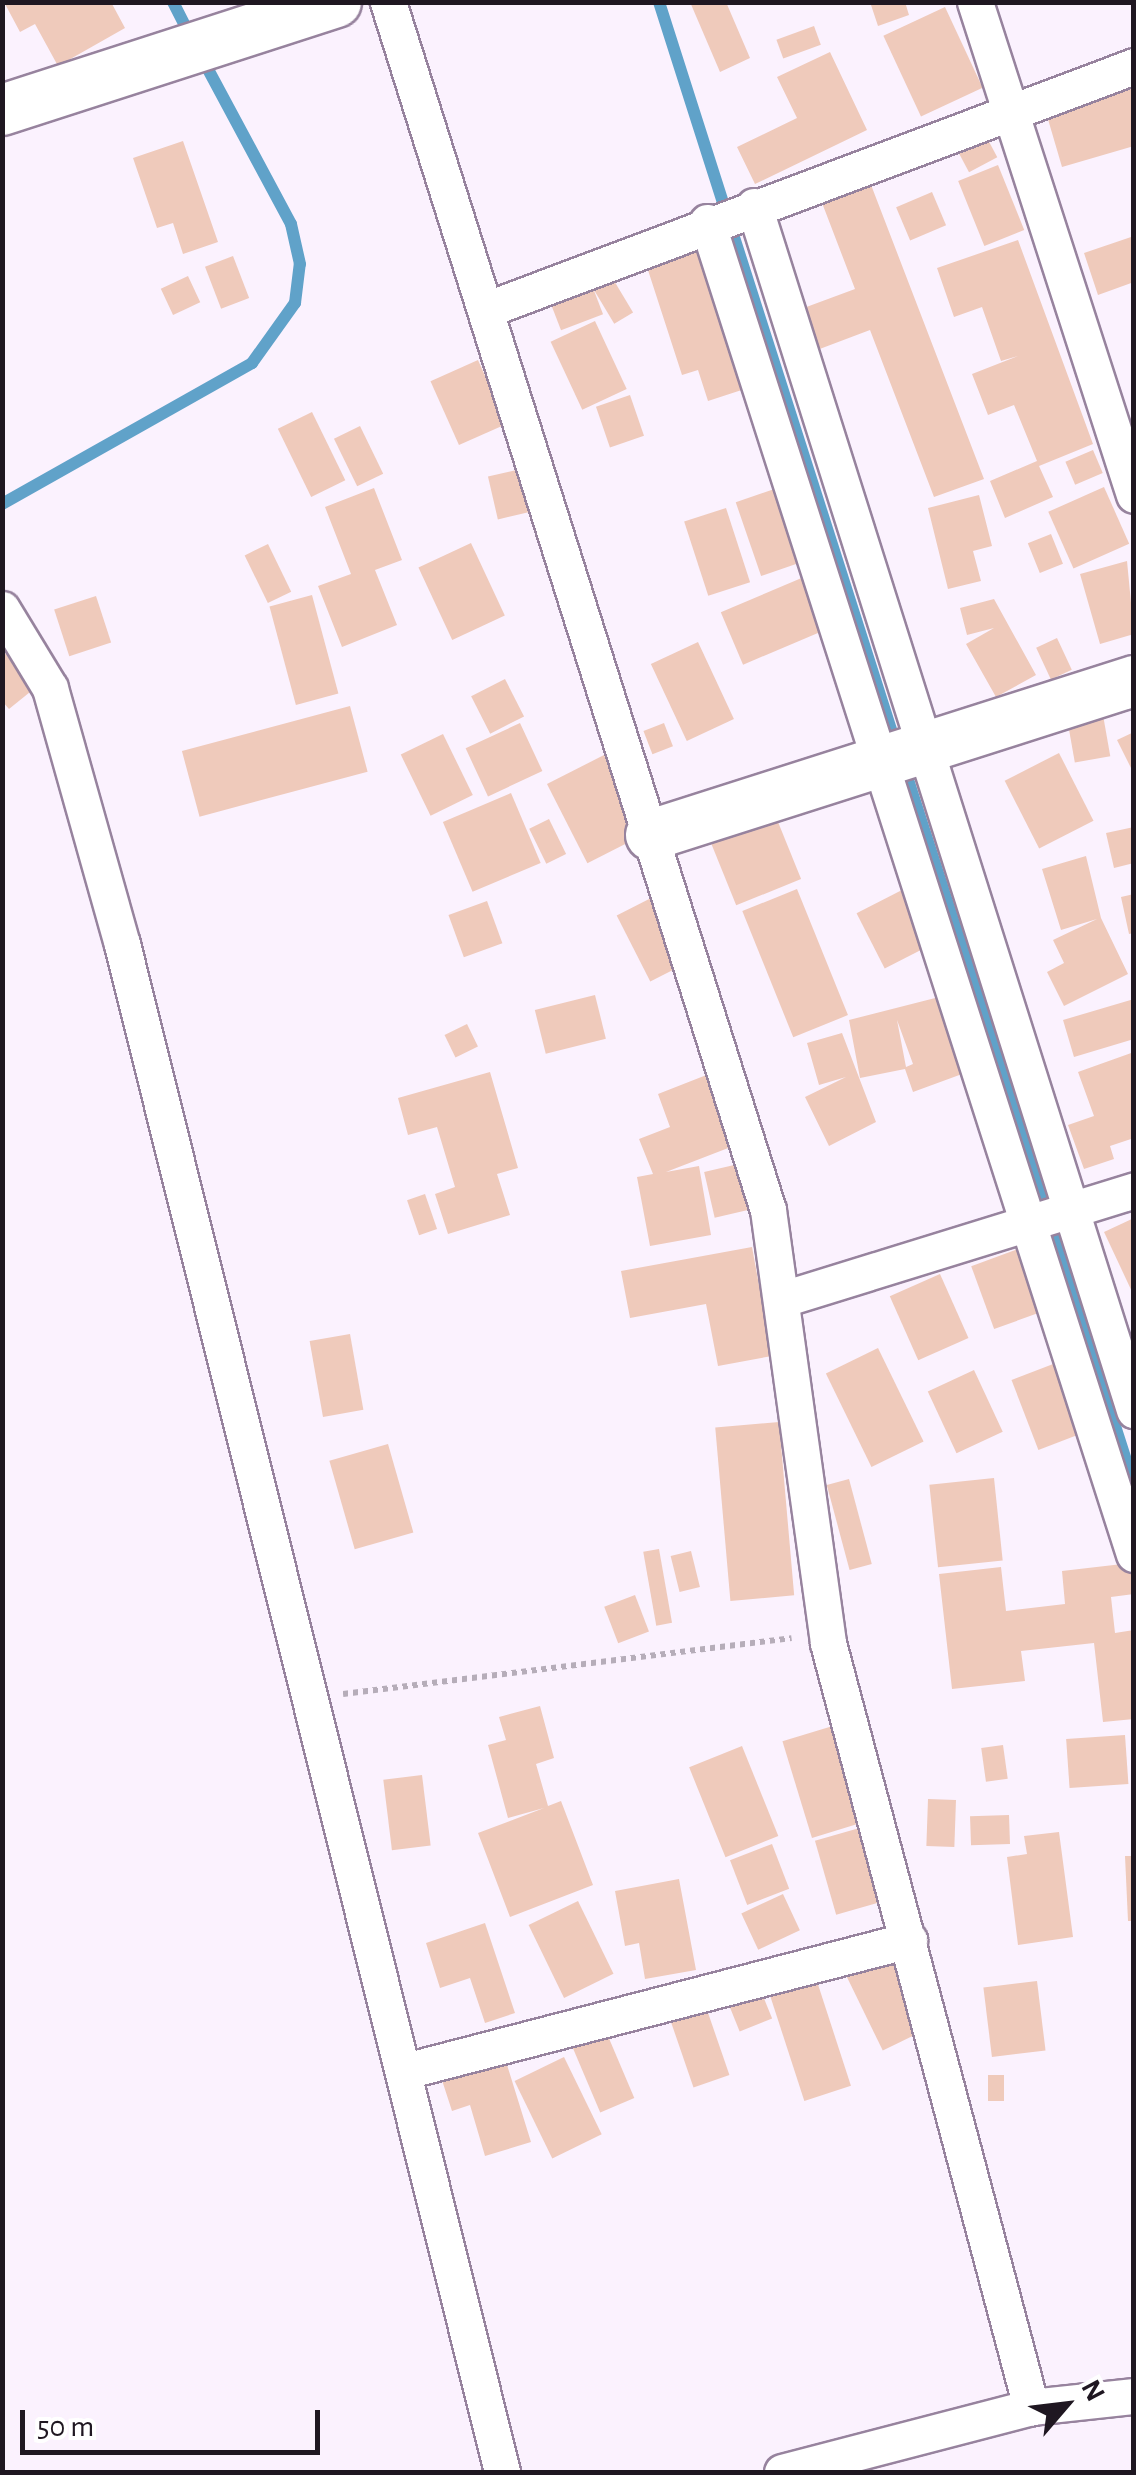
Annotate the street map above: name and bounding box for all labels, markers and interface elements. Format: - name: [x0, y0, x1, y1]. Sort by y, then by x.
- north arrow: [1016, 2355, 1116, 2455]
- text: N: [1076, 2376, 1109, 2406]
- scale bar: [25, 2390, 325, 2452]
- text: 50 m: [37, 2412, 94, 2442]

